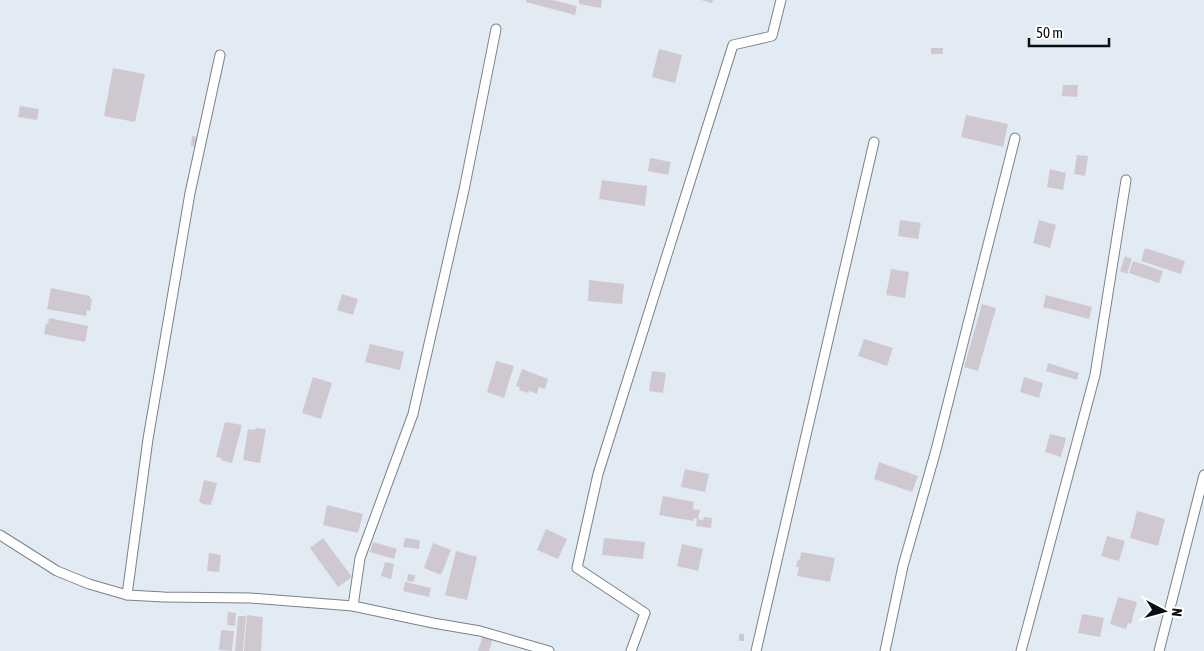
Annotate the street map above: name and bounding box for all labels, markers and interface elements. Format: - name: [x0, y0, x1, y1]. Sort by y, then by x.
- scale bar: [1029, 15, 1109, 47]
- text: 50 m: [1036, 24, 1063, 41]
- north arrow: [1139, 586, 1189, 636]
- text: N: [1169, 607, 1185, 617]

